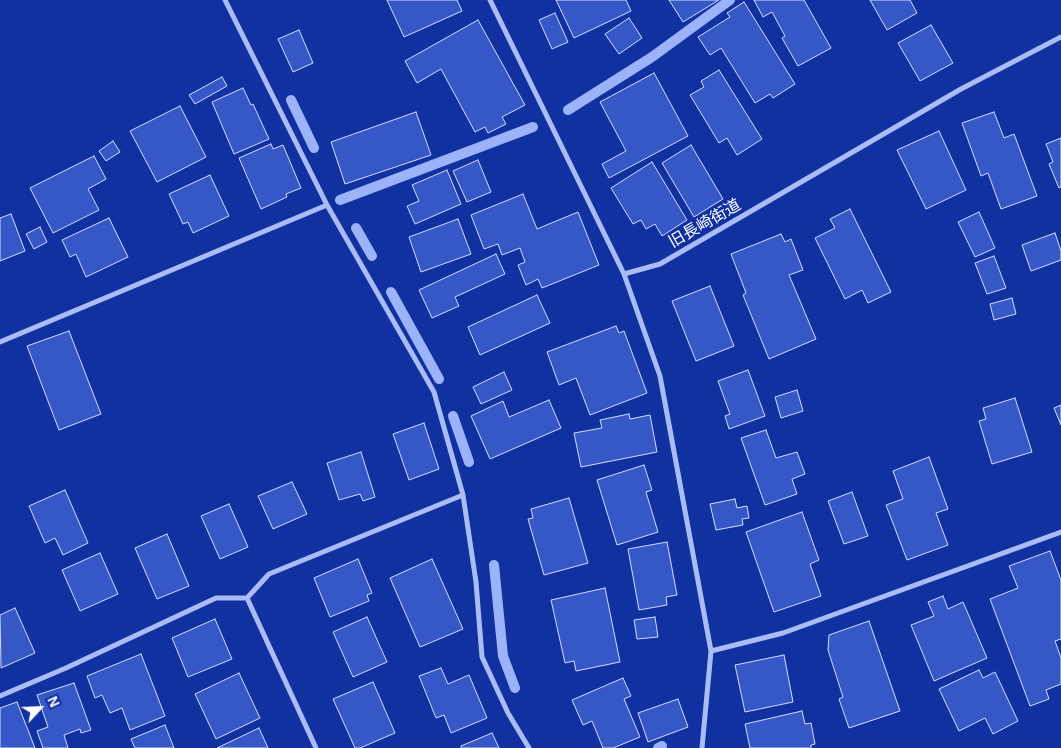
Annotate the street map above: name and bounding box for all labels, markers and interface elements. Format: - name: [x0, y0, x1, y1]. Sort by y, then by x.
- street label: 旧長崎街道: [666, 196, 744, 252]
- north arrow: [15, 683, 65, 733]
- text: N: [44, 694, 63, 710]

